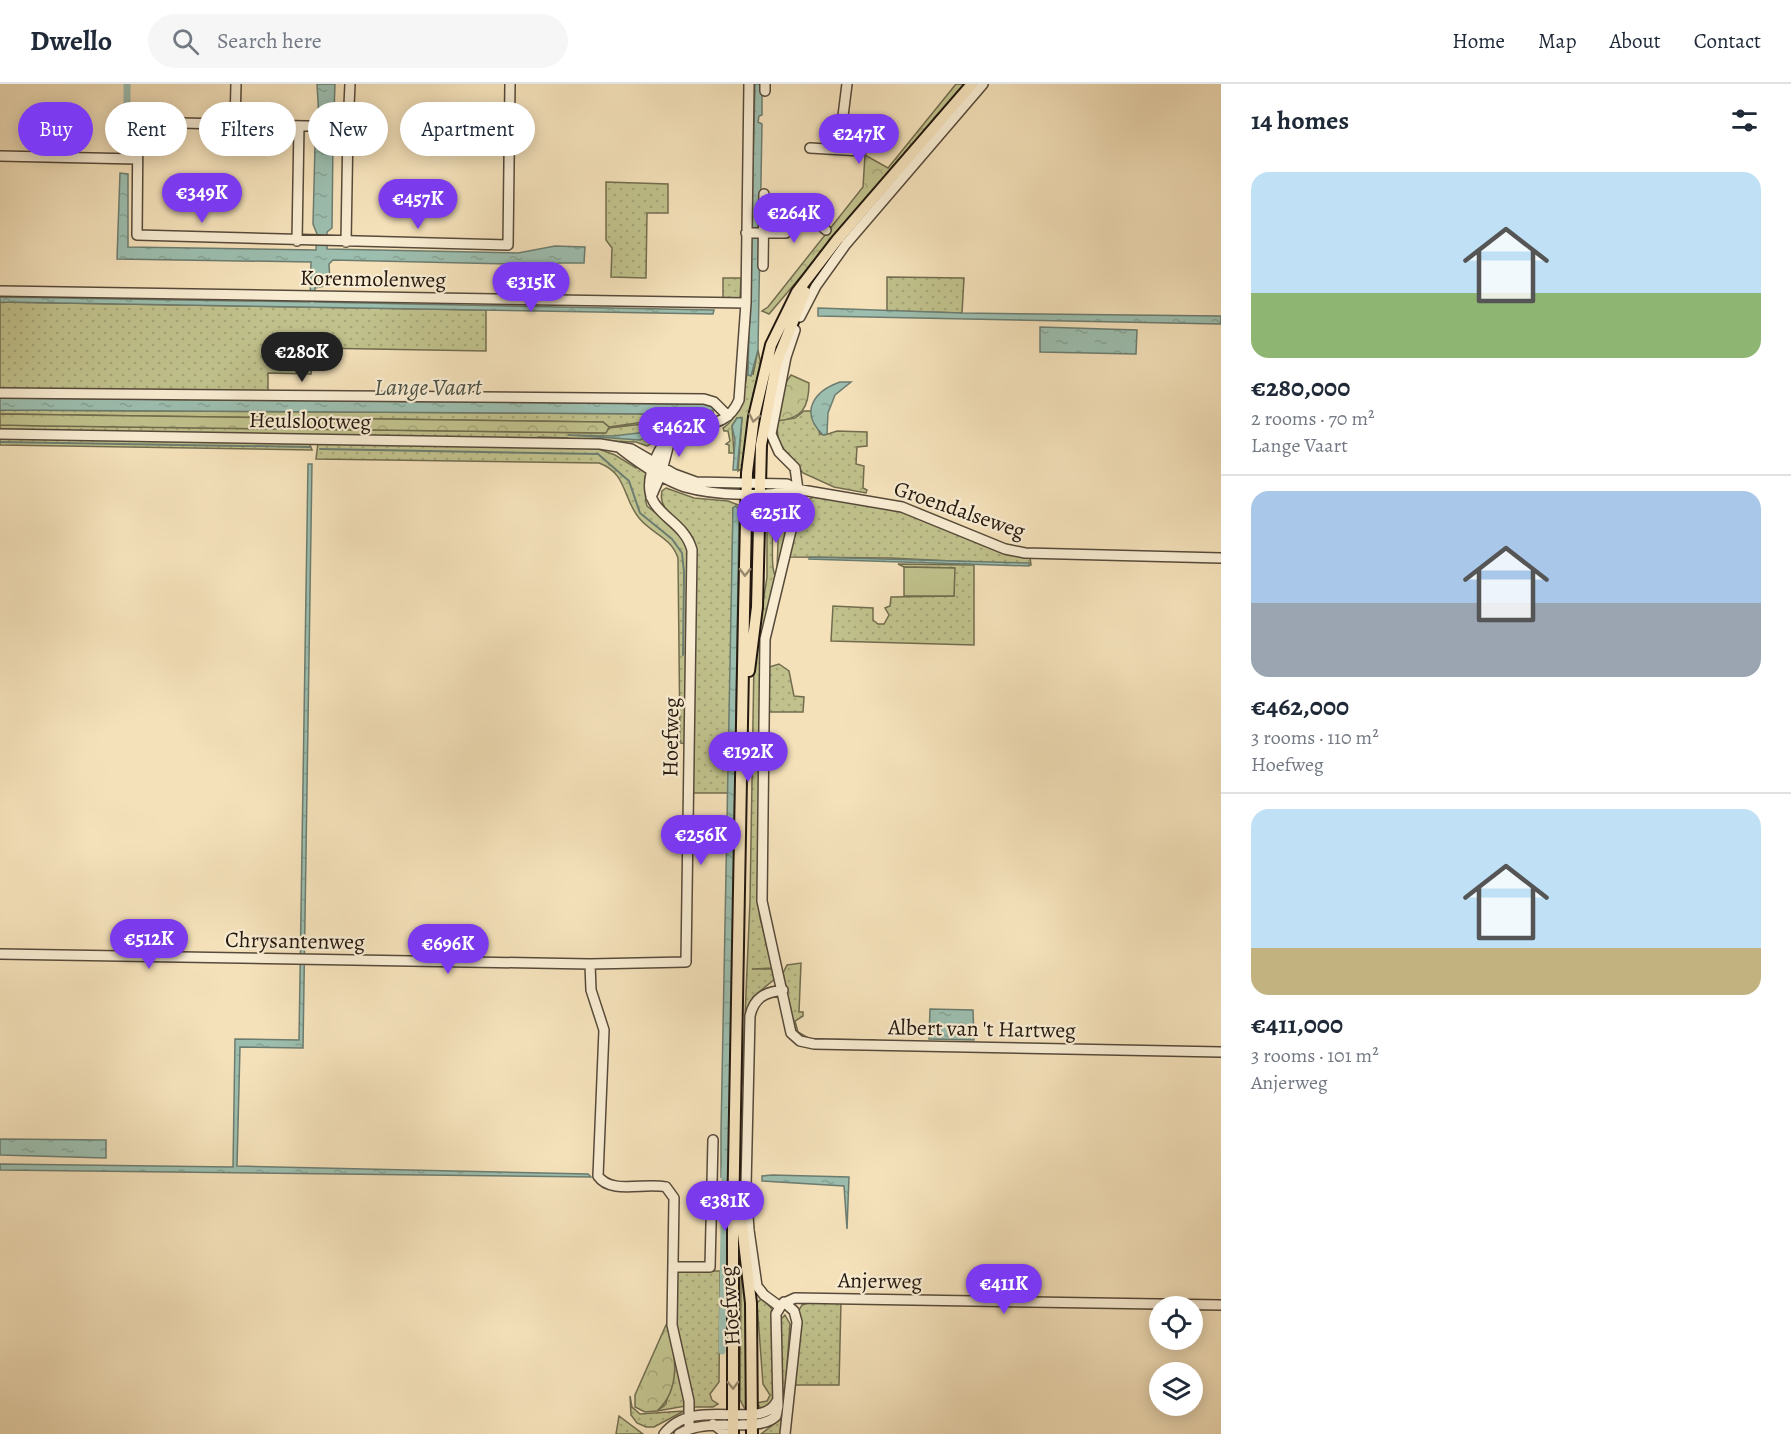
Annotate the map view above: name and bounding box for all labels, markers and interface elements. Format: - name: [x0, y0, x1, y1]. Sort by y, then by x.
- search box: [148, 14, 568, 68]
- text: Dwello: [30, 22, 112, 60]
- icon: search: [169, 25, 202, 58]
- text: Search here: [217, 26, 322, 56]
- text: Home: [1452, 27, 1505, 55]
- text: Map: [1538, 27, 1576, 55]
- text: About: [1609, 27, 1661, 55]
- text: Contact: [1694, 27, 1761, 55]
- chip: Buy: [18, 102, 93, 156]
- chip: Rent: [105, 102, 187, 156]
- chip: Filters: [199, 102, 296, 156]
- chip: New: [308, 102, 388, 156]
- chip: Apartment: [400, 102, 535, 156]
- text: 14 homes: [1251, 103, 1349, 138]
- icon: filters: [1728, 104, 1761, 137]
- pin: €247K: [817, 114, 901, 165]
- text: €247K: [833, 120, 885, 147]
- pin: €349K: [160, 173, 244, 224]
- text: €349K: [176, 179, 228, 206]
- pin: €457K: [376, 179, 460, 230]
- text: €457K: [392, 185, 444, 212]
- pin: €264K: [752, 193, 836, 244]
- text: €264K: [767, 199, 821, 226]
- icon: home: [1452, 211, 1560, 319]
- pin: €315K: [489, 262, 573, 313]
- street label: Korenmolenweg: [300, 263, 446, 295]
- text: €315K: [507, 268, 555, 295]
- pin: €280K: [260, 332, 344, 383]
- text: €280K: [275, 338, 329, 365]
- text: €280,000: [1251, 370, 1350, 405]
- water label: Lange Vaart: [374, 371, 483, 403]
- street label: Heulslootweg: [248, 405, 371, 437]
- text: 2 rooms · 70 m²: [1251, 405, 1375, 432]
- pin: €462K: [637, 407, 721, 458]
- one-way arrow: [748, 412, 761, 422]
- text: €462K: [652, 413, 706, 440]
- text: Lange Vaart: [1251, 432, 1348, 459]
- street label: Groendalseweg: [890, 473, 1029, 546]
- pin: €251K: [734, 493, 818, 544]
- text: €251K: [751, 499, 801, 526]
- icon: home: [1452, 530, 1560, 638]
- one-way arrow: [739, 568, 751, 577]
- text: €462,000: [1251, 689, 1349, 724]
- street label: Hoefweg: [655, 697, 687, 777]
- text: 3 rooms · 110 m²: [1251, 724, 1379, 751]
- pin: €192K: [706, 732, 790, 783]
- text: €192K: [723, 738, 773, 765]
- text: Hoefweg: [1251, 751, 1324, 778]
- pin: €256K: [659, 815, 743, 866]
- text: €256K: [675, 821, 727, 848]
- icon: home: [1452, 848, 1560, 956]
- pin: €512K: [107, 919, 191, 970]
- pin: €696K: [406, 924, 490, 975]
- text: €512K: [124, 925, 174, 952]
- street label: Chrysantenweg: [225, 925, 365, 957]
- text: €696K: [422, 930, 474, 957]
- text: €411,000: [1251, 1007, 1343, 1042]
- street label: Albert van 't Hartweg: [887, 1012, 1076, 1046]
- text: 3 rooms · 101 m²: [1251, 1042, 1379, 1069]
- text: Anjerweg: [1251, 1069, 1328, 1096]
- pin: €381K: [683, 1181, 767, 1232]
- text: €381K: [700, 1187, 750, 1214]
- pin: €411K: [962, 1264, 1046, 1315]
- street label: Hoefweg: [712, 1265, 748, 1347]
- street label: Anjerweg: [837, 1265, 922, 1297]
- text: €411K: [980, 1270, 1028, 1297]
- map controls: [1149, 1296, 1203, 1416]
- button: locate: [1149, 1296, 1203, 1350]
- button: layers: [1149, 1362, 1203, 1416]
- one-way arrow: [727, 1381, 739, 1390]

